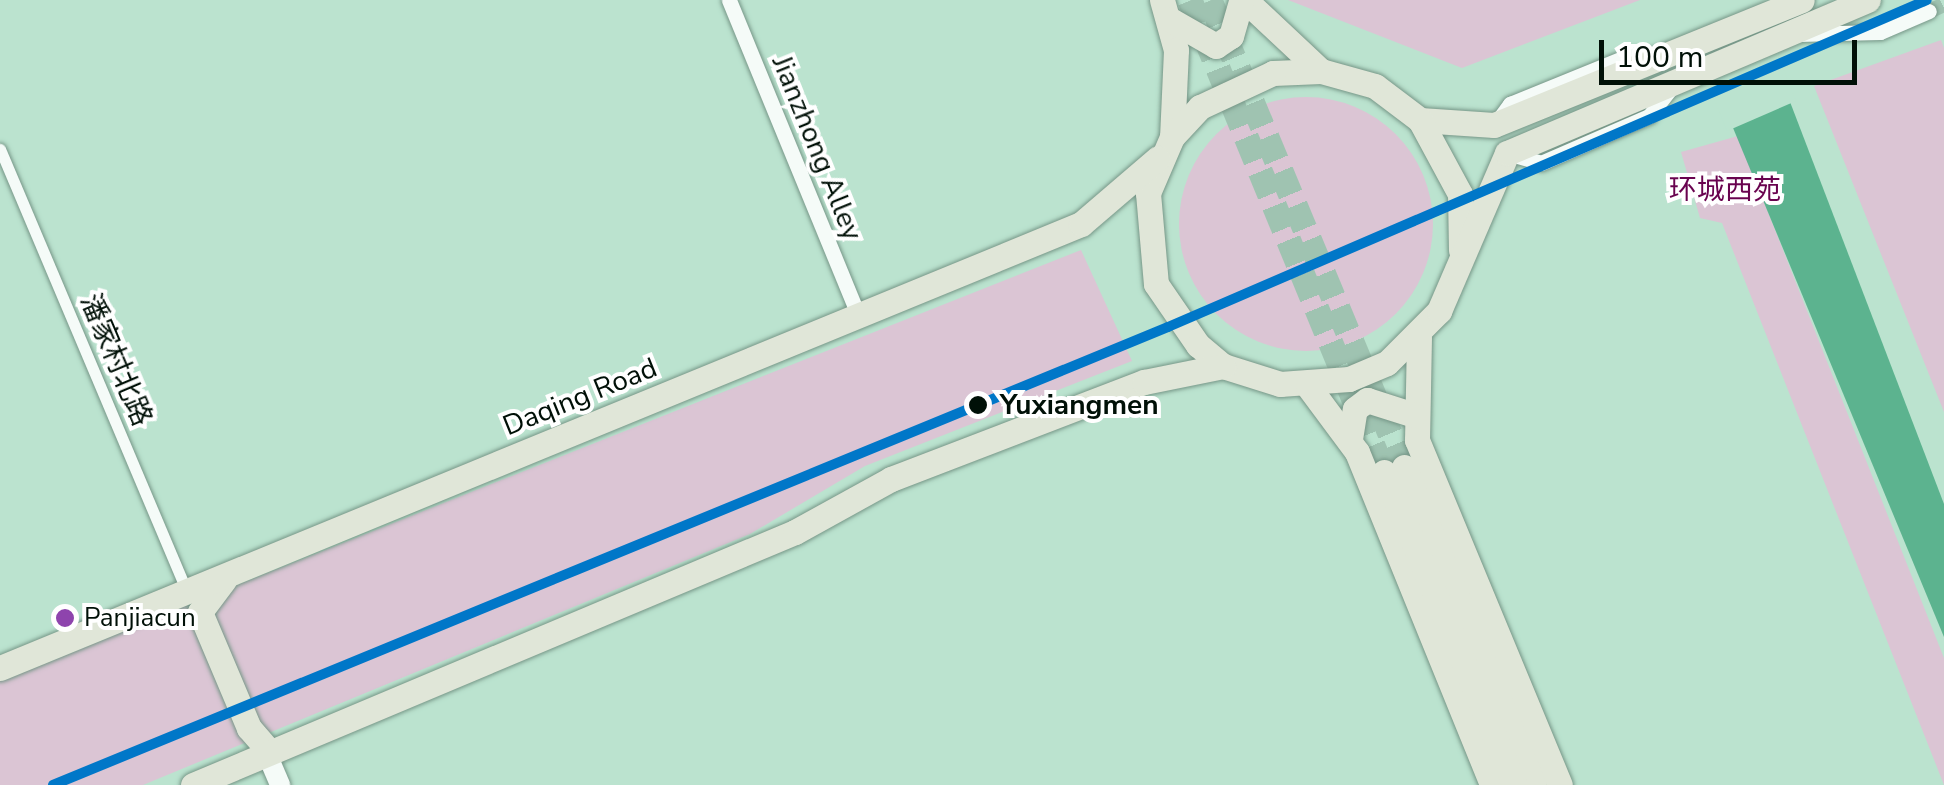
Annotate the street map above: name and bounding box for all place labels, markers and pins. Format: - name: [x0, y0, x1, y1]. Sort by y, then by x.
- place label: Yuxiangmen: [1000, 388, 1159, 422]
- marker: Yuxiangmen: [965, 392, 991, 418]
- place label: Panjiacun: [84, 602, 196, 634]
- marker: Panjiacun: [55, 608, 75, 628]

